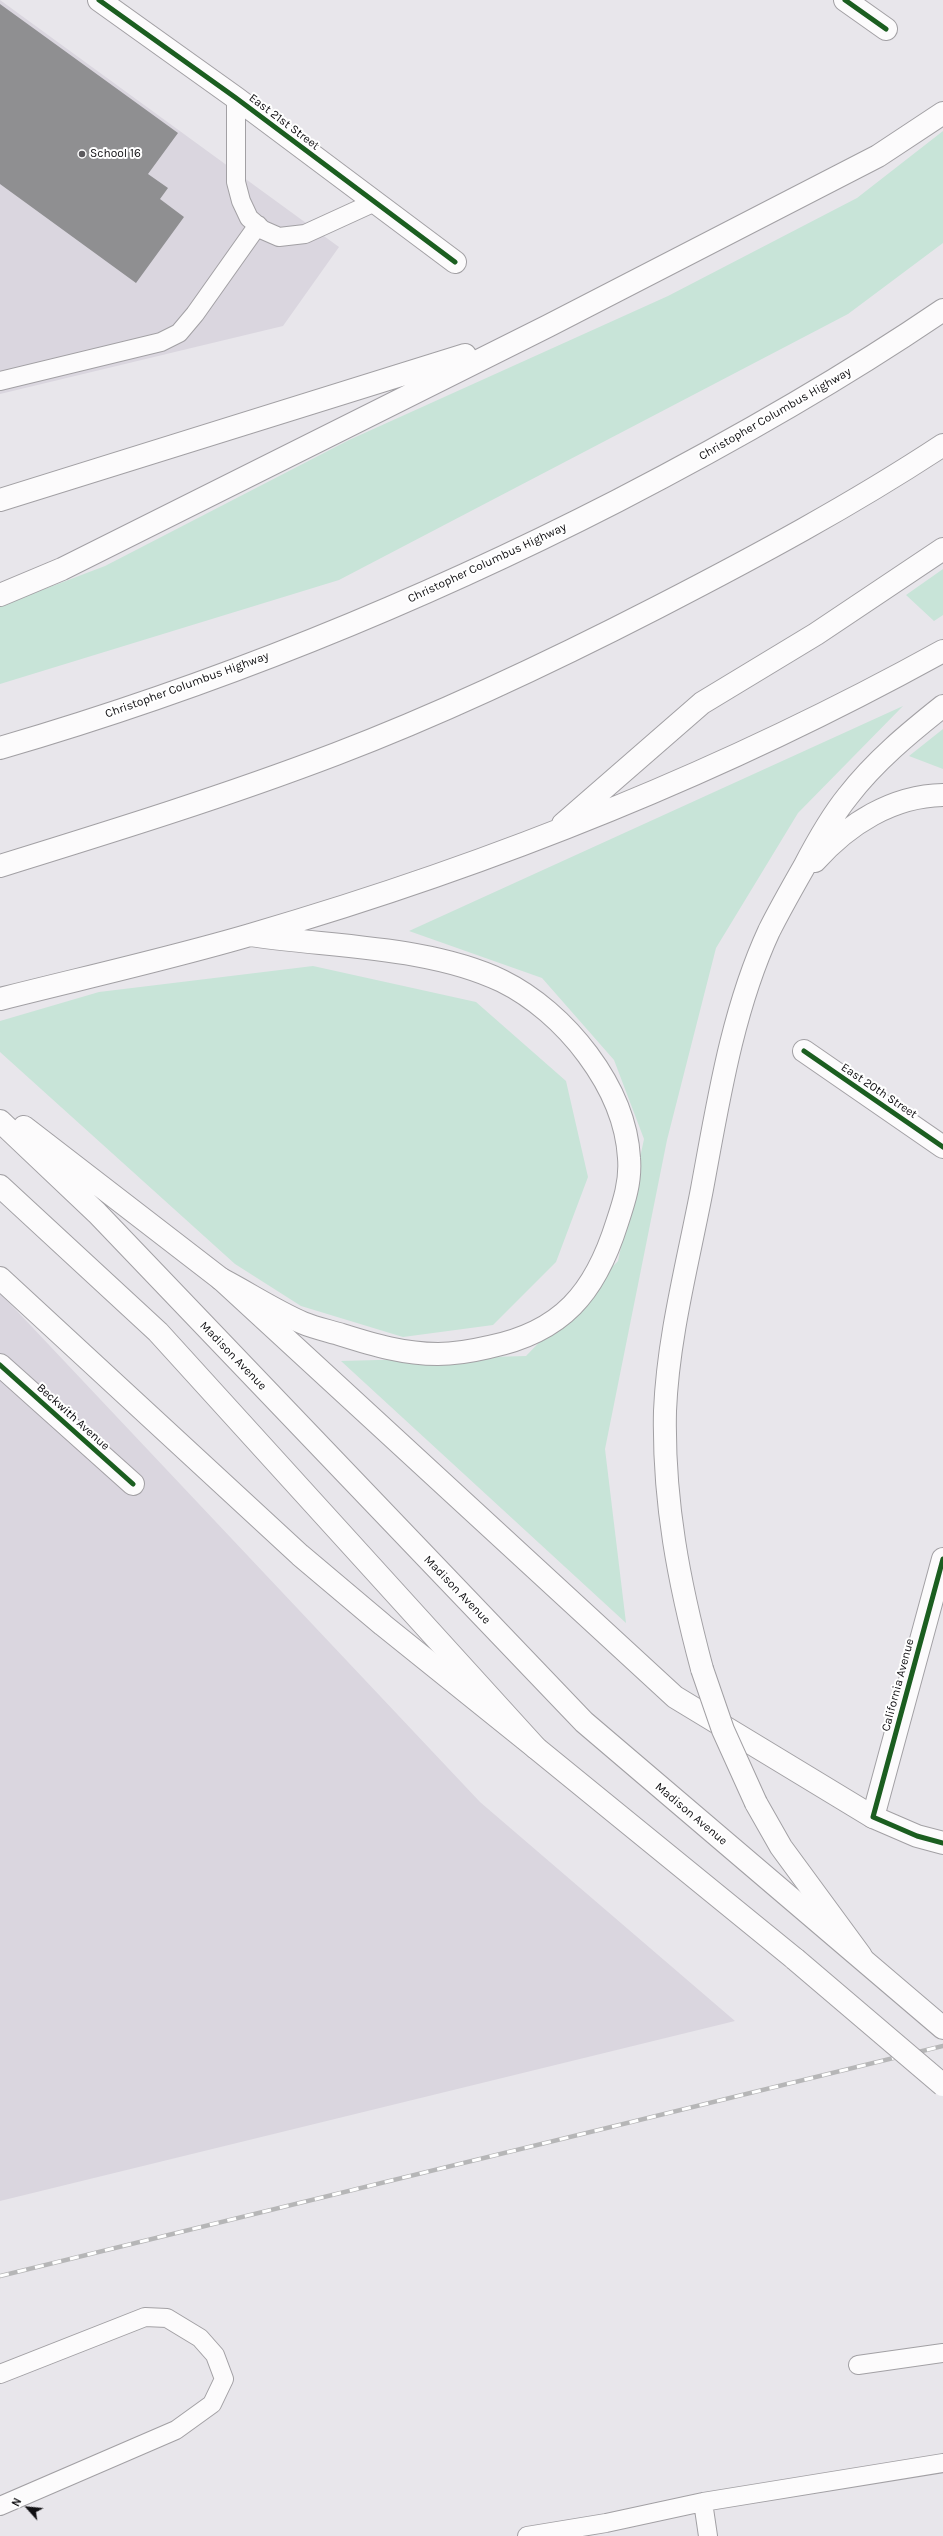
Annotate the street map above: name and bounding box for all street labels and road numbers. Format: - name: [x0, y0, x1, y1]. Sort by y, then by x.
- street label: East 21st Street: [246, 91, 322, 153]
- street label: Christopher Columbus Highway: [696, 364, 854, 464]
- street label: Christopher Columbus Highway: [405, 520, 569, 606]
- street label: Christopher Columbus Highway: [103, 649, 271, 721]
- street label: East 20th Street: [838, 1060, 920, 1122]
- street label: Madison Avenue: [197, 1319, 269, 1393]
- street label: Beckwith Avenue: [34, 1381, 112, 1453]
- street label: Madison Avenue: [421, 1553, 493, 1627]
- street label: California Avenue: [879, 1637, 917, 1733]
- street label: Madison Avenue: [652, 1780, 730, 1848]

